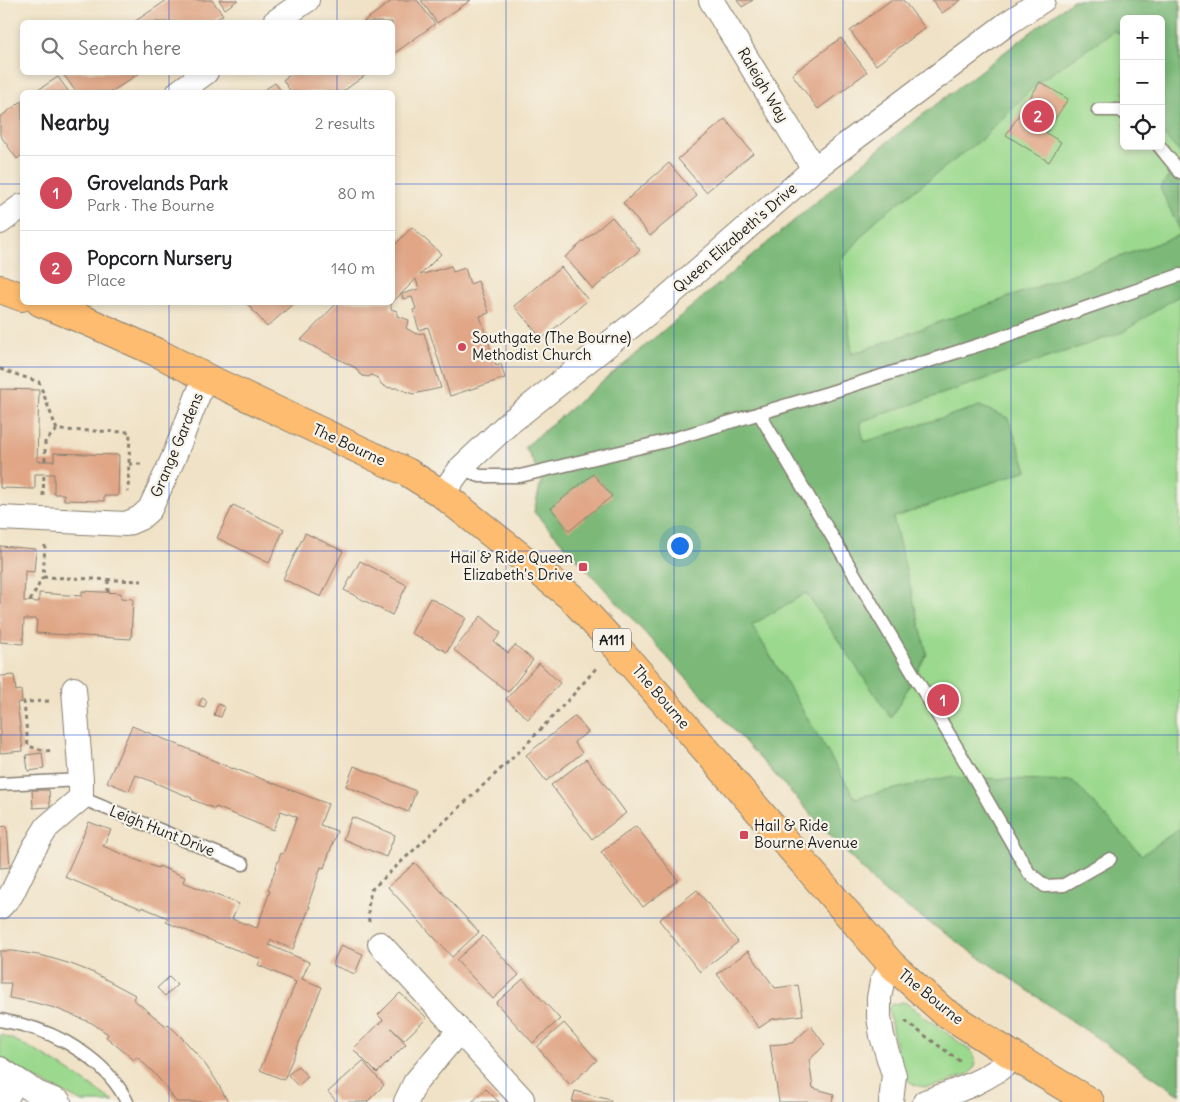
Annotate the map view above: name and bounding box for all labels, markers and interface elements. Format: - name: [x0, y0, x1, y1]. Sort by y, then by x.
- map controls: [1120, 15, 1165, 150]
- button: +: [1120, 15, 1165, 60]
- search box: [20, 20, 395, 75]
- icon: search: [38, 34, 66, 62]
- text: Search here: [78, 36, 181, 60]
- street label: Raleigh Way: [734, 44, 793, 125]
- button: −: [1120, 60, 1165, 105]
- pin: 2: [1022, 97, 1054, 135]
- button: locate: [1120, 105, 1165, 150]
- text: Nearby: [40, 109, 110, 136]
- text: 2 results: [315, 113, 375, 133]
- text: Grovelands Park: [87, 171, 228, 195]
- street label: Queen Elizabeth's Drive: [669, 179, 801, 297]
- text: 1: [53, 183, 59, 203]
- text: 80 m: [337, 183, 375, 203]
- text: Park · The Bourne: [87, 195, 215, 215]
- text: Popcorn Nursery: [87, 246, 232, 270]
- text: 2: [52, 258, 60, 278]
- text: 140 m: [331, 258, 375, 278]
- text: Place: [87, 270, 126, 290]
- place label: Southgate (The Bourne) Methodist Church: [472, 328, 631, 364]
- marker: Southgate (The Bourne) Methodist Church: [456, 341, 468, 353]
- street label: Grange Gardens: [146, 390, 207, 500]
- street label: The Bourne: [310, 419, 389, 470]
- your location: [667, 533, 693, 559]
- place label: Hail & Ride Queen Elizabeth's Drive: [450, 548, 573, 584]
- marker: Hail & Ride Queen Elizabeth's Drive: [577, 561, 589, 573]
- road number: A111: [593, 628, 631, 652]
- street label: The Bourne: [629, 661, 694, 732]
- pin: 1: [927, 681, 959, 719]
- street label: Leigh Hunt Drive: [107, 801, 218, 860]
- place label: Hail & Ride Bourne Avenue: [754, 816, 858, 852]
- marker: Hail & Ride Bourne Avenue: [738, 829, 750, 841]
- street label: The Bourne: [895, 965, 968, 1029]

